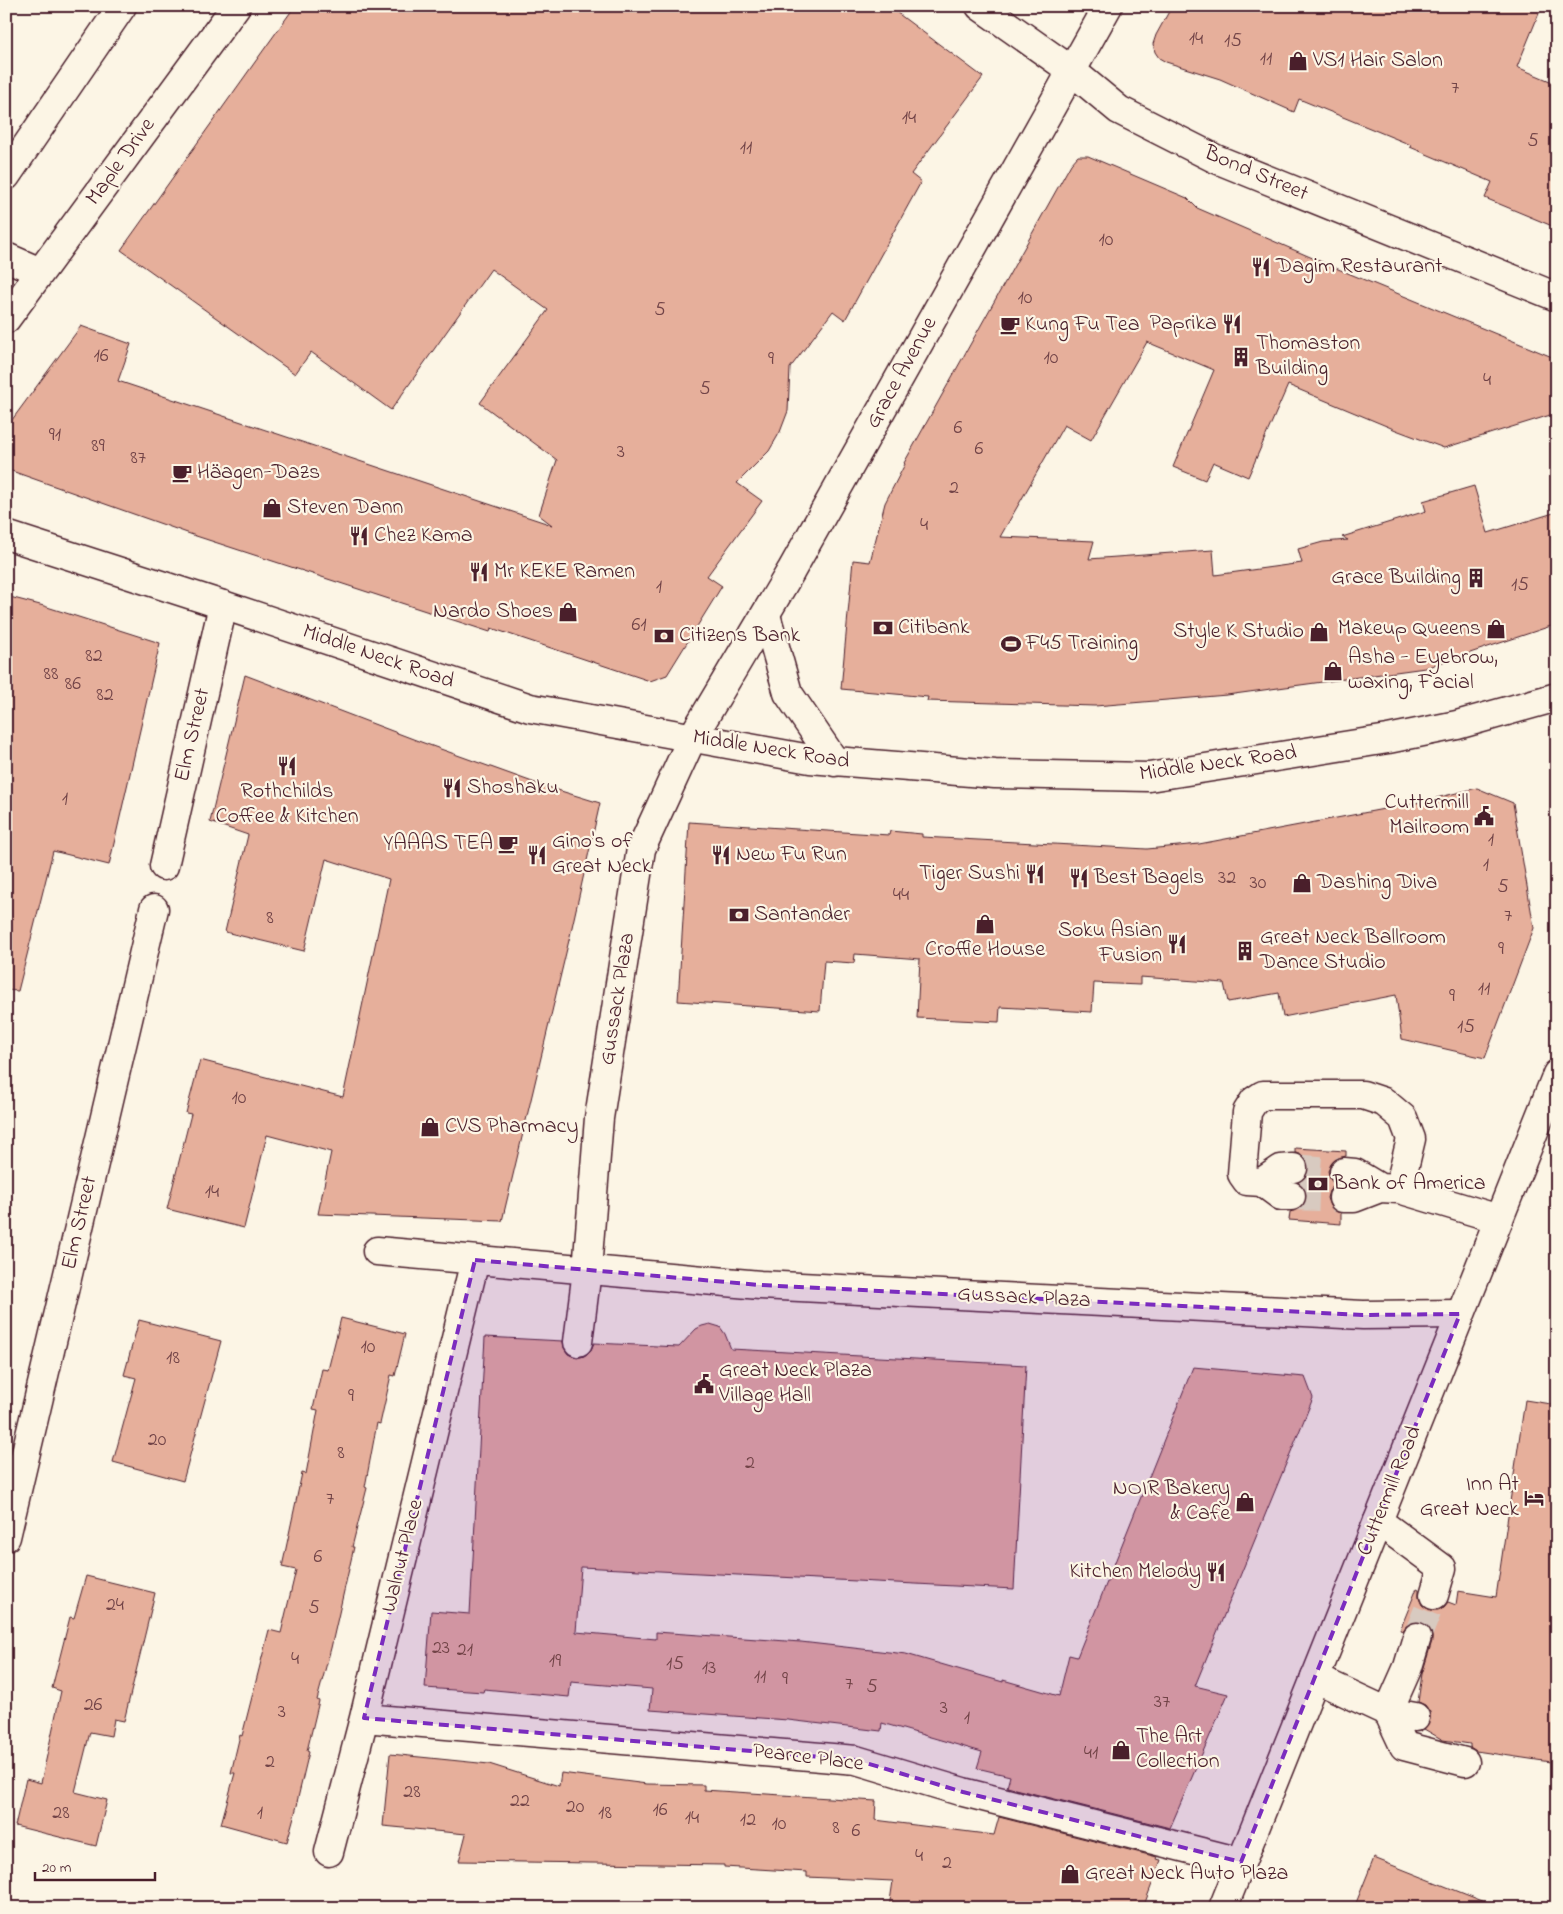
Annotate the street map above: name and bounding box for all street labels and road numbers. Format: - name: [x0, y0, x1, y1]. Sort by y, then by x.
- street label: Maple Drive: [78, 111, 164, 212]
- street label: Bond Street: [1198, 137, 1314, 211]
- street label: Grace Avenue: [858, 311, 946, 435]
- street label: Middle Neck Road: [298, 616, 458, 698]
- street label: Elm Street: [167, 685, 219, 785]
- street label: Middle Neck Road: [690, 722, 852, 778]
- street label: Middle Neck Road: [1137, 737, 1299, 791]
- street label: Gussack Plaza: [592, 931, 644, 1067]
- street label: Elm Street: [54, 1173, 106, 1273]
- street label: Gussack Plaza: [956, 1279, 1092, 1317]
- street label: Cuttermill Road: [1349, 1421, 1431, 1561]
- street label: Walnut Place: [374, 1496, 433, 1616]
- street label: Pearce Place: [751, 1735, 866, 1781]

